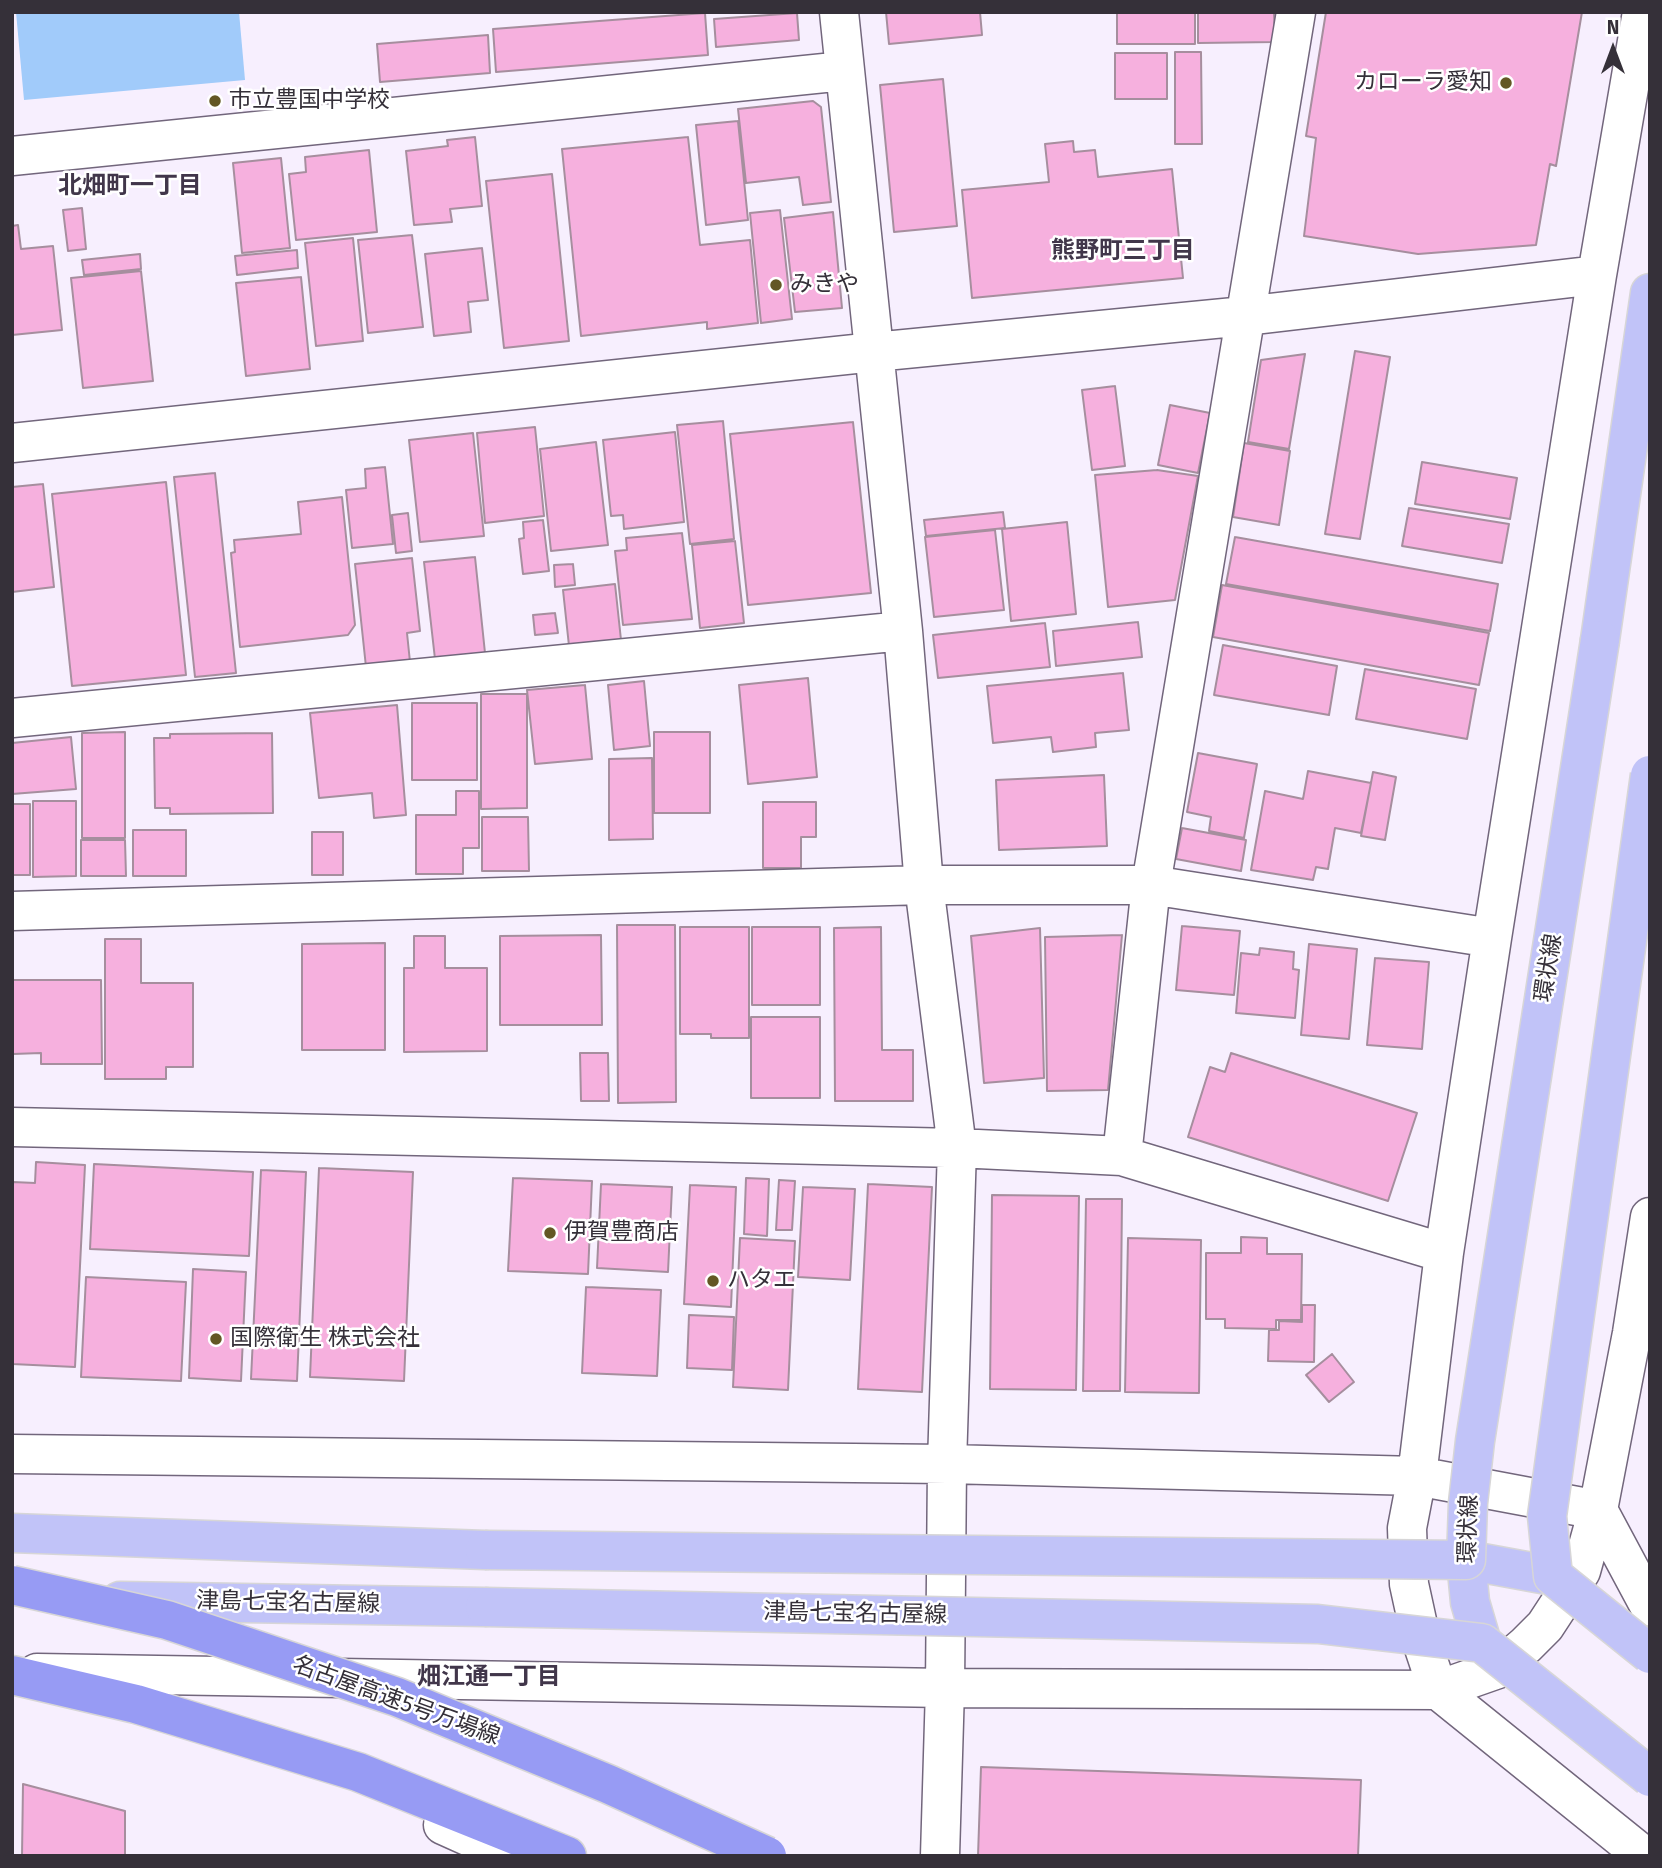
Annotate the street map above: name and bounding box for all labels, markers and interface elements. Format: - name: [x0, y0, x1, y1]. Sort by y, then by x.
- north arrow: [1578, 14, 1648, 84]
- text: N: [1607, 16, 1619, 39]
- place label: カローラ愛知: [1354, 69, 1492, 97]
- marker: カローラ愛知: [1498, 75, 1514, 91]
- place label: 市立豊国中学校: [229, 87, 390, 115]
- marker: 市立豊国中学校: [207, 93, 223, 109]
- district label: 北畑町一丁目: [58, 172, 202, 200]
- district label: 熊野町三丁目: [1051, 237, 1195, 265]
- place label: みきや: [790, 271, 859, 299]
- marker: みきや: [768, 277, 784, 293]
- street label: 環状線: [1530, 932, 1568, 1004]
- place label: 伊賀豊商店: [564, 1219, 679, 1247]
- marker: 伊賀豊商店: [542, 1225, 558, 1241]
- place label: ハタエ: [727, 1267, 796, 1295]
- marker: ハタエ: [705, 1273, 721, 1289]
- place label: 国際衛生 株式会社: [230, 1325, 420, 1353]
- marker: 国際衛生 株式会社: [208, 1331, 224, 1347]
- street label: 環状線: [1454, 1494, 1484, 1564]
- street label: 津島七宝名古屋線: [196, 1588, 380, 1618]
- street label: 津島七宝名古屋線: [763, 1599, 947, 1629]
- street label: 名古屋高速5号万場線: [289, 1651, 503, 1751]
- district label: 畑江通一丁目: [417, 1663, 561, 1691]

